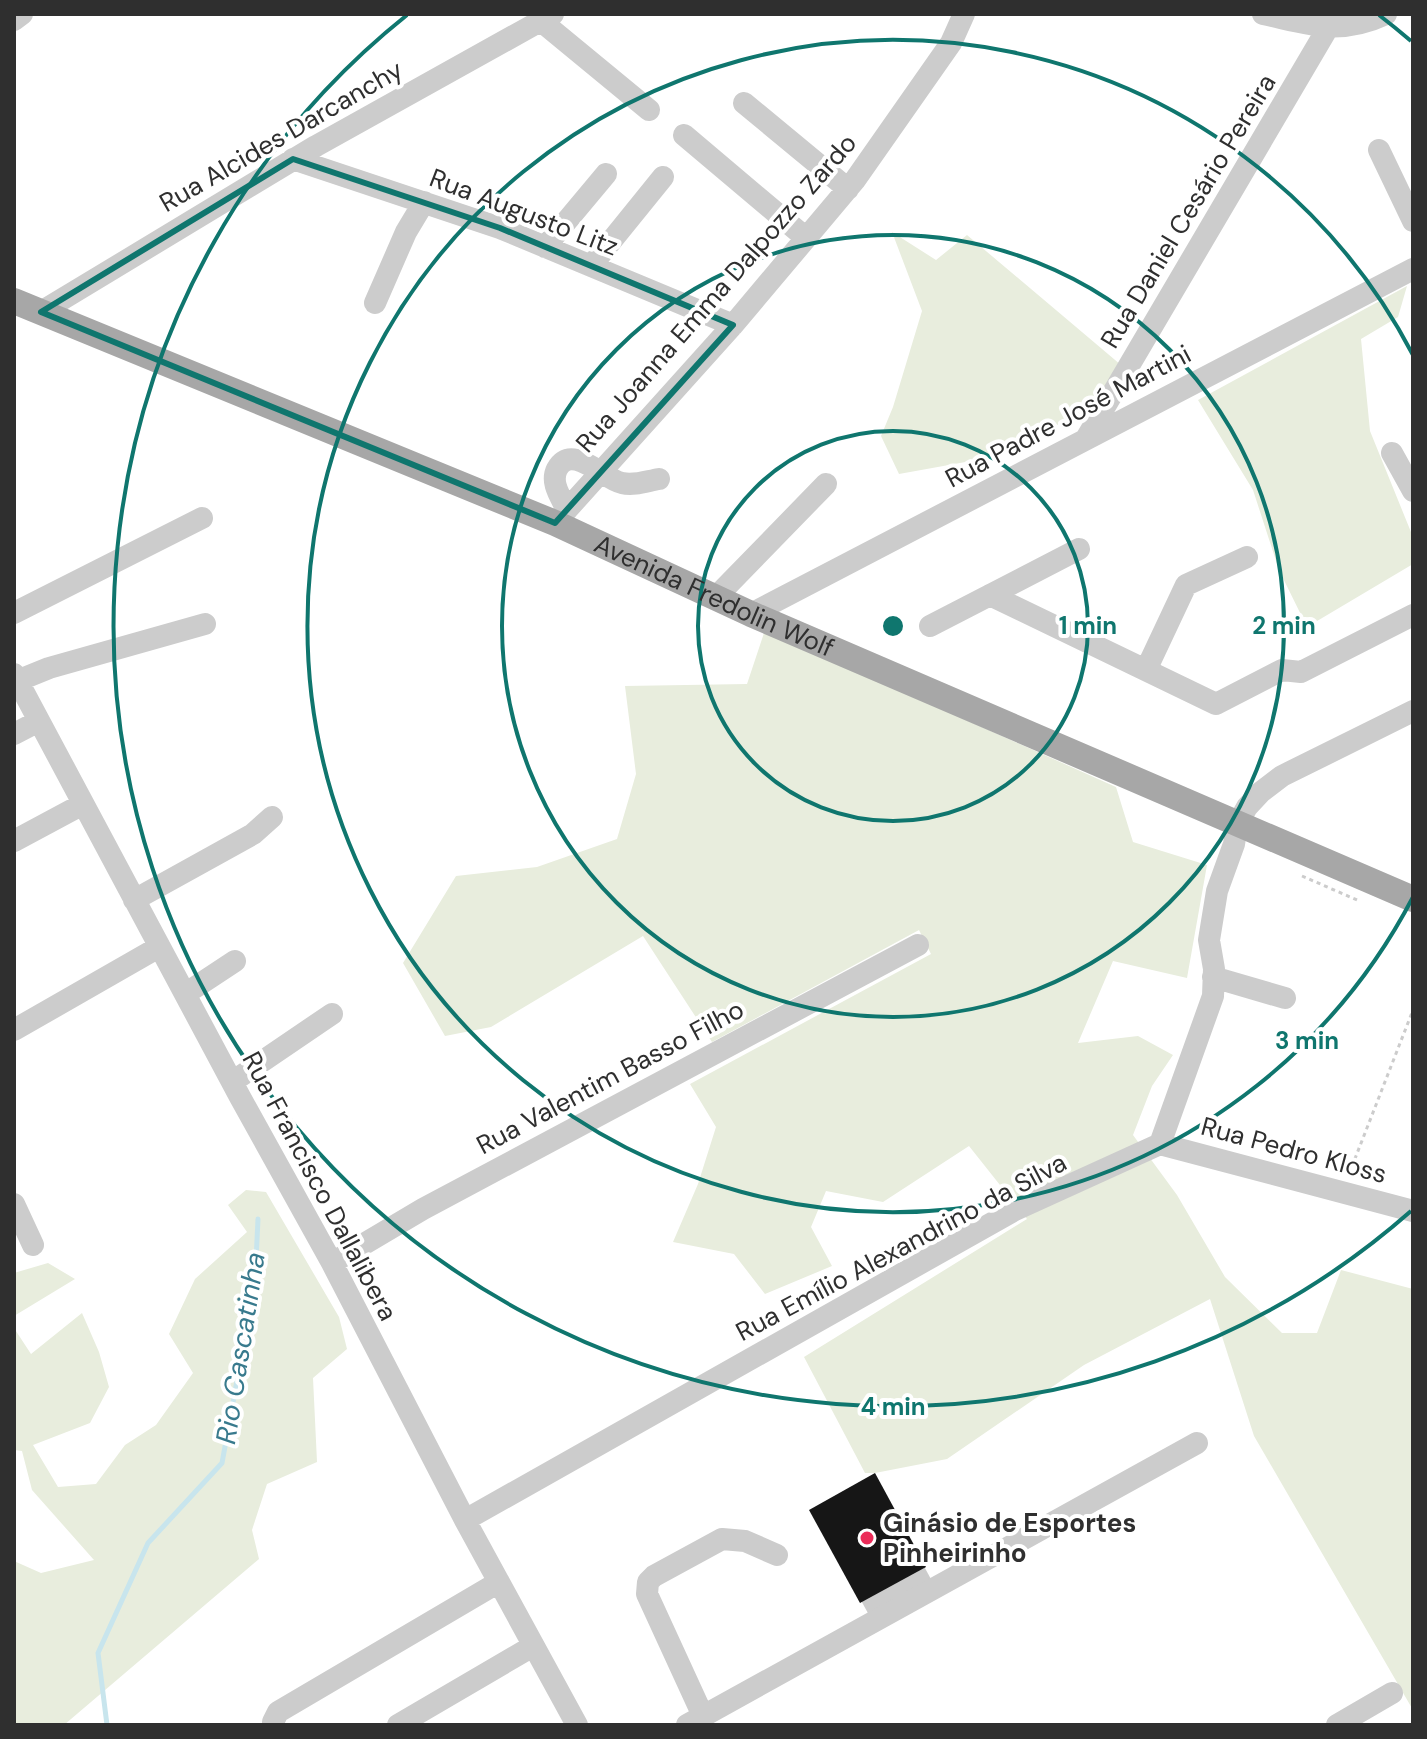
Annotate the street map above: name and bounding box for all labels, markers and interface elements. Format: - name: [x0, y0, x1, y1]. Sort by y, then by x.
- street label: Rua Alcides Darcanchy: [153, 52, 409, 220]
- street label: Rua Daniel Cesário Pereira: [1093, 68, 1283, 354]
- street label: Rua Joanna Emma Dalpozzo Zardo: [568, 126, 864, 460]
- street label: Rua Augusto Litz: [425, 160, 623, 264]
- street label: Rua Padre José Martini: [939, 337, 1197, 495]
- street label: Avenida Fredolin Wolf: [589, 527, 840, 665]
- text: 1 min: [1059, 610, 1117, 641]
- text: 2 min: [1252, 610, 1316, 641]
- centre of rings: [879, 612, 907, 640]
- street label: Rua Valentim Basso Filho: [470, 992, 750, 1162]
- text: 3 min: [1275, 1025, 1339, 1056]
- street label: Rua Francisco Dallalibera: [235, 1046, 405, 1326]
- street label: Rua Pedro Kloss: [1197, 1109, 1391, 1191]
- street label: Rua Emílio Alexandrino da Silva: [730, 1145, 1072, 1349]
- water label: Rio Cascatinha: [207, 1249, 274, 1447]
- text: 4 min: [860, 1391, 926, 1422]
- place label: Ginásio de Esportes Pinheirinho: [883, 1506, 1136, 1570]
- marker: Ginásio de Esportes Pinheirinho: [858, 1529, 876, 1547]

